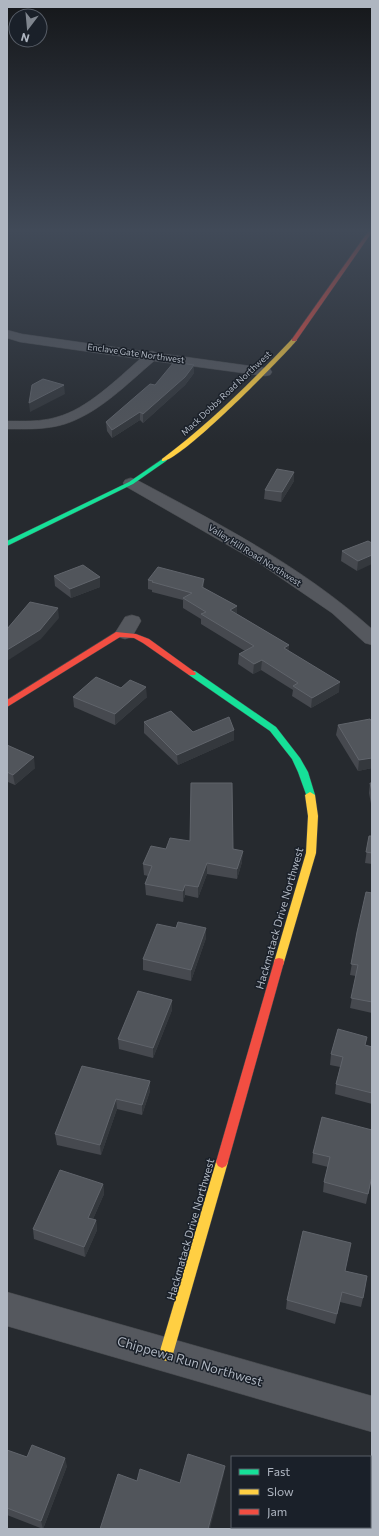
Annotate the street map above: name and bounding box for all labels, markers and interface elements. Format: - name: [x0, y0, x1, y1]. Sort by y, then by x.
- north arrow: [8, 8, 48, 48]
- text: N: [19, 31, 31, 45]
- street label: Enclave Gate Northwest: [87, 341, 186, 365]
- street label: Mack Dobbs Road Northwest: [179, 348, 274, 438]
- street label: Valley Hill Road Northwest: [206, 522, 304, 588]
- street label: Hackmatack Drive Northwest: [252, 845, 306, 990]
- street label: Hackmatack Drive Northwest: [163, 1156, 217, 1301]
- street label: Chippewa Run Northwest: [115, 1333, 265, 1389]
- legend: [231, 1456, 371, 1528]
- text: Fast: [267, 1464, 290, 1478]
- text: Slow: [267, 1484, 294, 1498]
- text: Jam: [267, 1504, 287, 1519]

